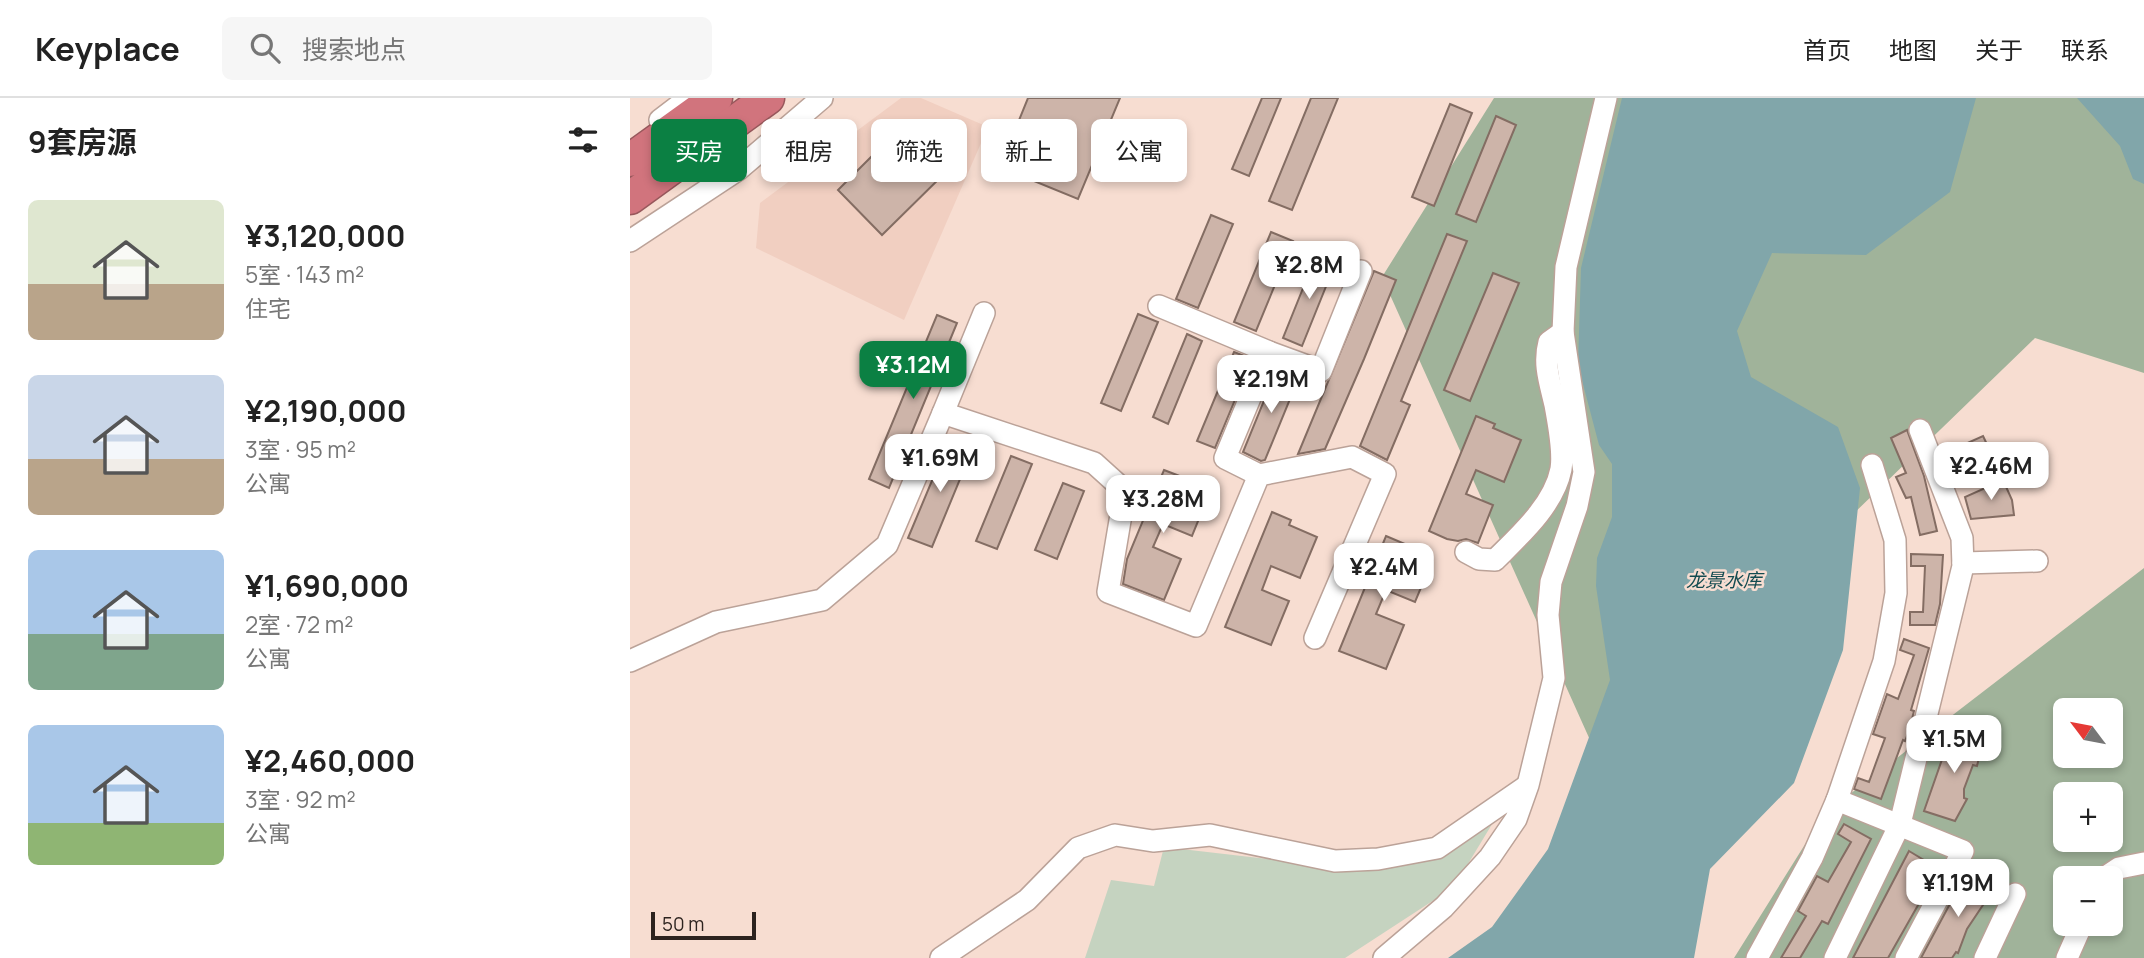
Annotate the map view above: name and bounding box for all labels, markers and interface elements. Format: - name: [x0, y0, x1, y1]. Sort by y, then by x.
- search box: [222, 17, 712, 80]
- text: Keyplace: [35, 26, 180, 71]
- icon: search: [246, 29, 284, 67]
- text: 搜索地点: [302, 31, 406, 67]
- text: 首页: [1803, 33, 1851, 66]
- text: 地图: [1889, 33, 1937, 66]
- text: 关于: [1975, 33, 2023, 66]
- text: 联系: [2061, 33, 2109, 66]
- chip: 买房: [651, 119, 747, 182]
- chip: 租房: [761, 119, 857, 182]
- chip: 筛选: [871, 119, 967, 182]
- chip: 新上: [981, 119, 1077, 182]
- chip: 公寓: [1091, 119, 1187, 182]
- text: 9套房源: [28, 121, 137, 162]
- icon: filters: [564, 121, 602, 159]
- text: ¥3,120,000: [245, 215, 405, 256]
- icon: home: [84, 228, 168, 312]
- pin: ¥2.8M: [1260, 242, 1358, 301]
- text: ¥2.8M: [1275, 248, 1343, 280]
- text: 5室 · 143 m²: [245, 258, 364, 290]
- text: 住宅: [245, 292, 291, 324]
- pin: ¥3.12M: [856, 342, 970, 401]
- text: ¥3.12M: [875, 348, 951, 380]
- pin: ¥2.19M: [1214, 356, 1328, 415]
- text: ¥2.19M: [1233, 362, 1309, 394]
- text: ¥2,190,000: [245, 390, 407, 431]
- icon: home: [84, 403, 168, 487]
- text: 3室 · 95 m²: [245, 433, 356, 465]
- pin: ¥1.69M: [883, 434, 997, 494]
- text: ¥1.69M: [901, 441, 979, 473]
- pin: ¥2.46M: [1934, 442, 2048, 502]
- text: ¥2.46M: [1950, 449, 2032, 481]
- text: 公寓: [245, 467, 291, 499]
- pin: ¥3.28M: [1106, 476, 1220, 535]
- text: ¥3.28M: [1122, 482, 1204, 514]
- pin: ¥2.4M: [1335, 544, 1433, 603]
- text: ¥2.4M: [1350, 550, 1418, 582]
- text: ¥1,690,000: [245, 565, 409, 606]
- water label: 龙景水库: [1686, 567, 1765, 593]
- icon: home: [84, 578, 168, 662]
- text: 2室 · 72 m²: [245, 608, 353, 640]
- text: 公寓: [245, 642, 291, 674]
- north arrow: [2053, 698, 2123, 768]
- map controls: [2053, 698, 2123, 936]
- pin: ¥1.5M: [1905, 716, 2003, 775]
- text: ¥1.5M: [1922, 722, 1986, 754]
- text: ¥2,460,000: [245, 740, 415, 781]
- icon: home: [84, 753, 168, 837]
- button: +: [2053, 782, 2123, 852]
- text: 3室 · 92 m²: [245, 783, 356, 815]
- text: 公寓: [245, 817, 291, 849]
- pin: ¥1.19M: [1901, 860, 2015, 919]
- text: ¥1.19M: [1922, 866, 1994, 898]
- button: −: [2053, 866, 2123, 936]
- scale bar: [651, 909, 756, 941]
- text: 50 m: [662, 911, 704, 937]

